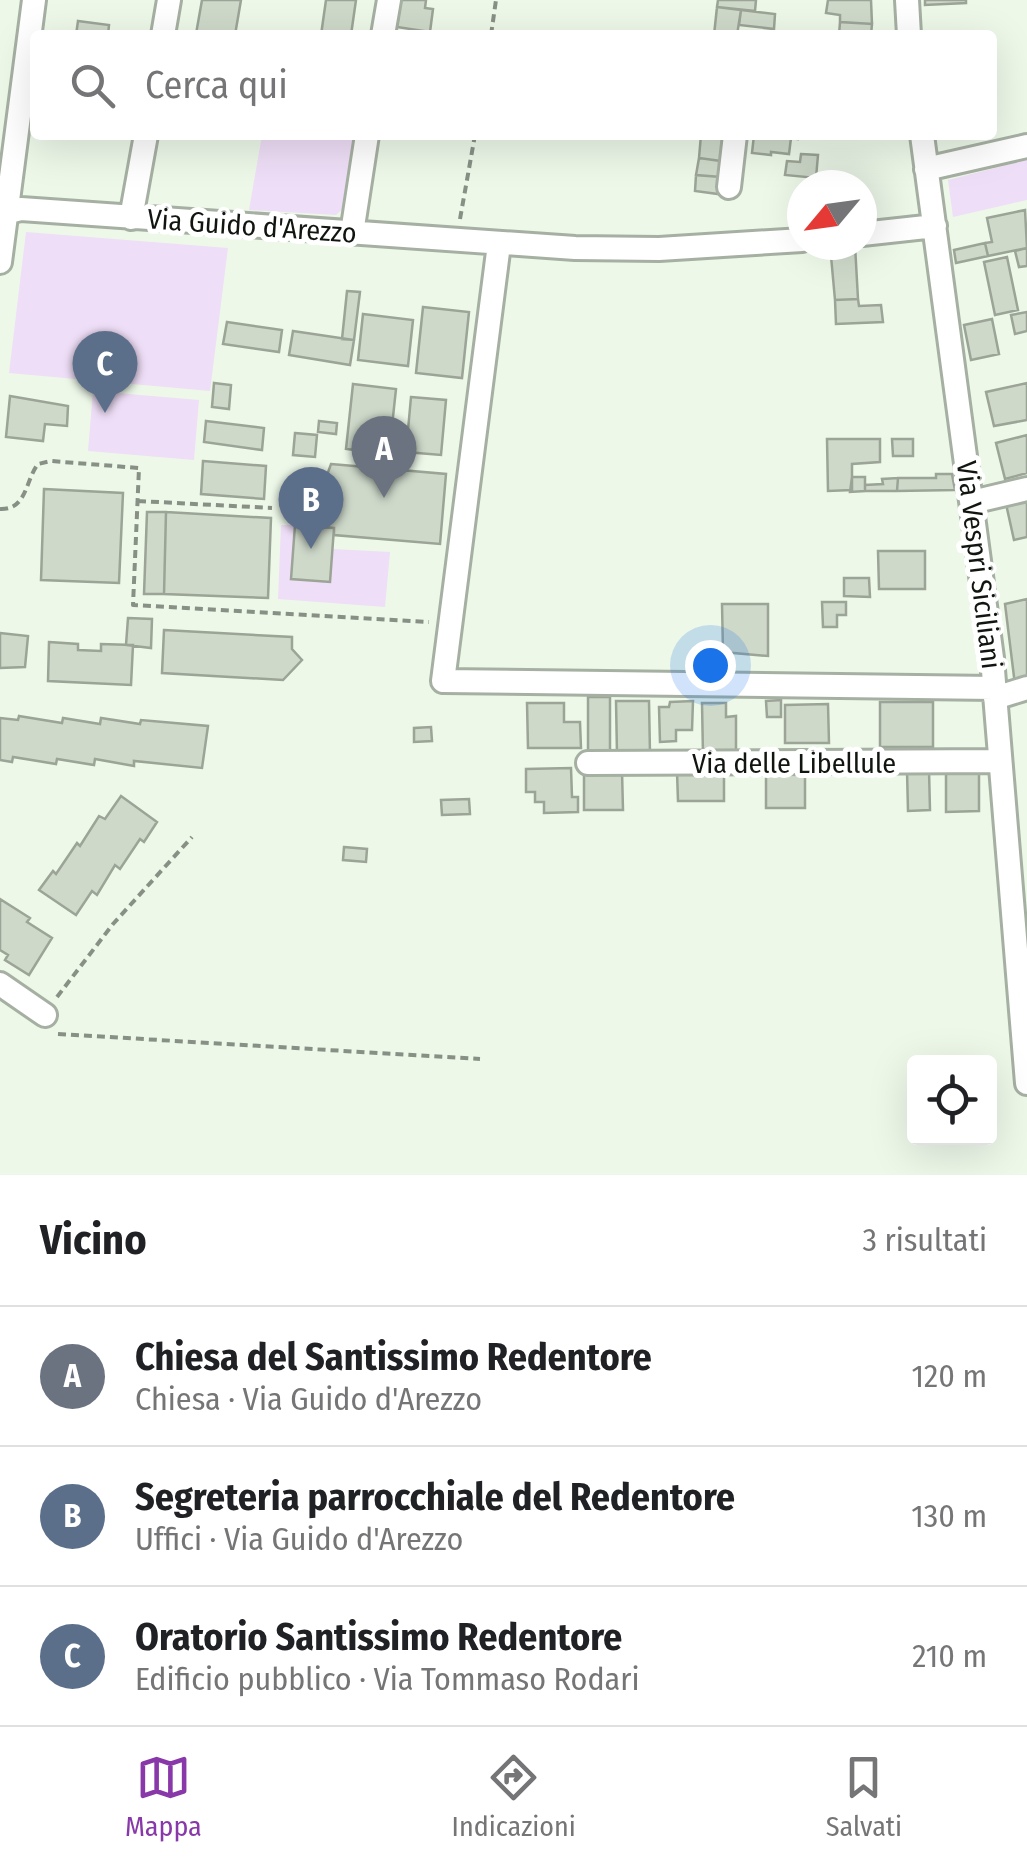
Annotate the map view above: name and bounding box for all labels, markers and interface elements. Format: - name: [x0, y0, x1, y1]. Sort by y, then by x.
- search box: [30, 30, 997, 140]
- icon: search: [65, 58, 120, 113]
- text: Cerca qui: [145, 62, 288, 108]
- north arrow: [787, 170, 877, 260]
- street label: Via Guido d'Arezzo: [146, 202, 358, 250]
- pin: C: [72, 330, 138, 413]
- pin: A: [352, 416, 416, 498]
- street label: Via Vespri Siciliani: [950, 459, 1008, 671]
- pin: B: [278, 466, 344, 549]
- your location: [685, 640, 736, 691]
- street label: Via delle Libellule: [692, 747, 896, 780]
- map controls: [907, 1055, 997, 1145]
- button: locate: [907, 1055, 997, 1145]
- text: Vicino: [40, 1215, 147, 1265]
- text: 3 risultati: [863, 1221, 987, 1259]
- text: Chiesa del Santissimo Redentore: [135, 1334, 652, 1380]
- text: A: [64, 1357, 81, 1395]
- text: 120 m: [912, 1357, 987, 1395]
- text: Chiesa · Via Guido d'Arezzo: [135, 1380, 482, 1418]
- text: Segreteria parrocchiale del Redentore: [135, 1474, 735, 1520]
- text: B: [64, 1497, 81, 1535]
- text: 130 m: [911, 1497, 987, 1535]
- text: Uffici · Via Guido d'Arezzo: [135, 1520, 463, 1558]
- text: Oratorio Santissimo Redentore: [135, 1614, 622, 1660]
- text: C: [64, 1637, 81, 1675]
- text: 210 m: [912, 1637, 987, 1675]
- text: Edificio pubblico · Via Tommaso Rodari: [135, 1660, 639, 1698]
- tab: Mappa: [125, 1750, 202, 1843]
- tab: Indicazioni: [452, 1750, 576, 1843]
- tab: Salvati: [826, 1750, 902, 1843]

